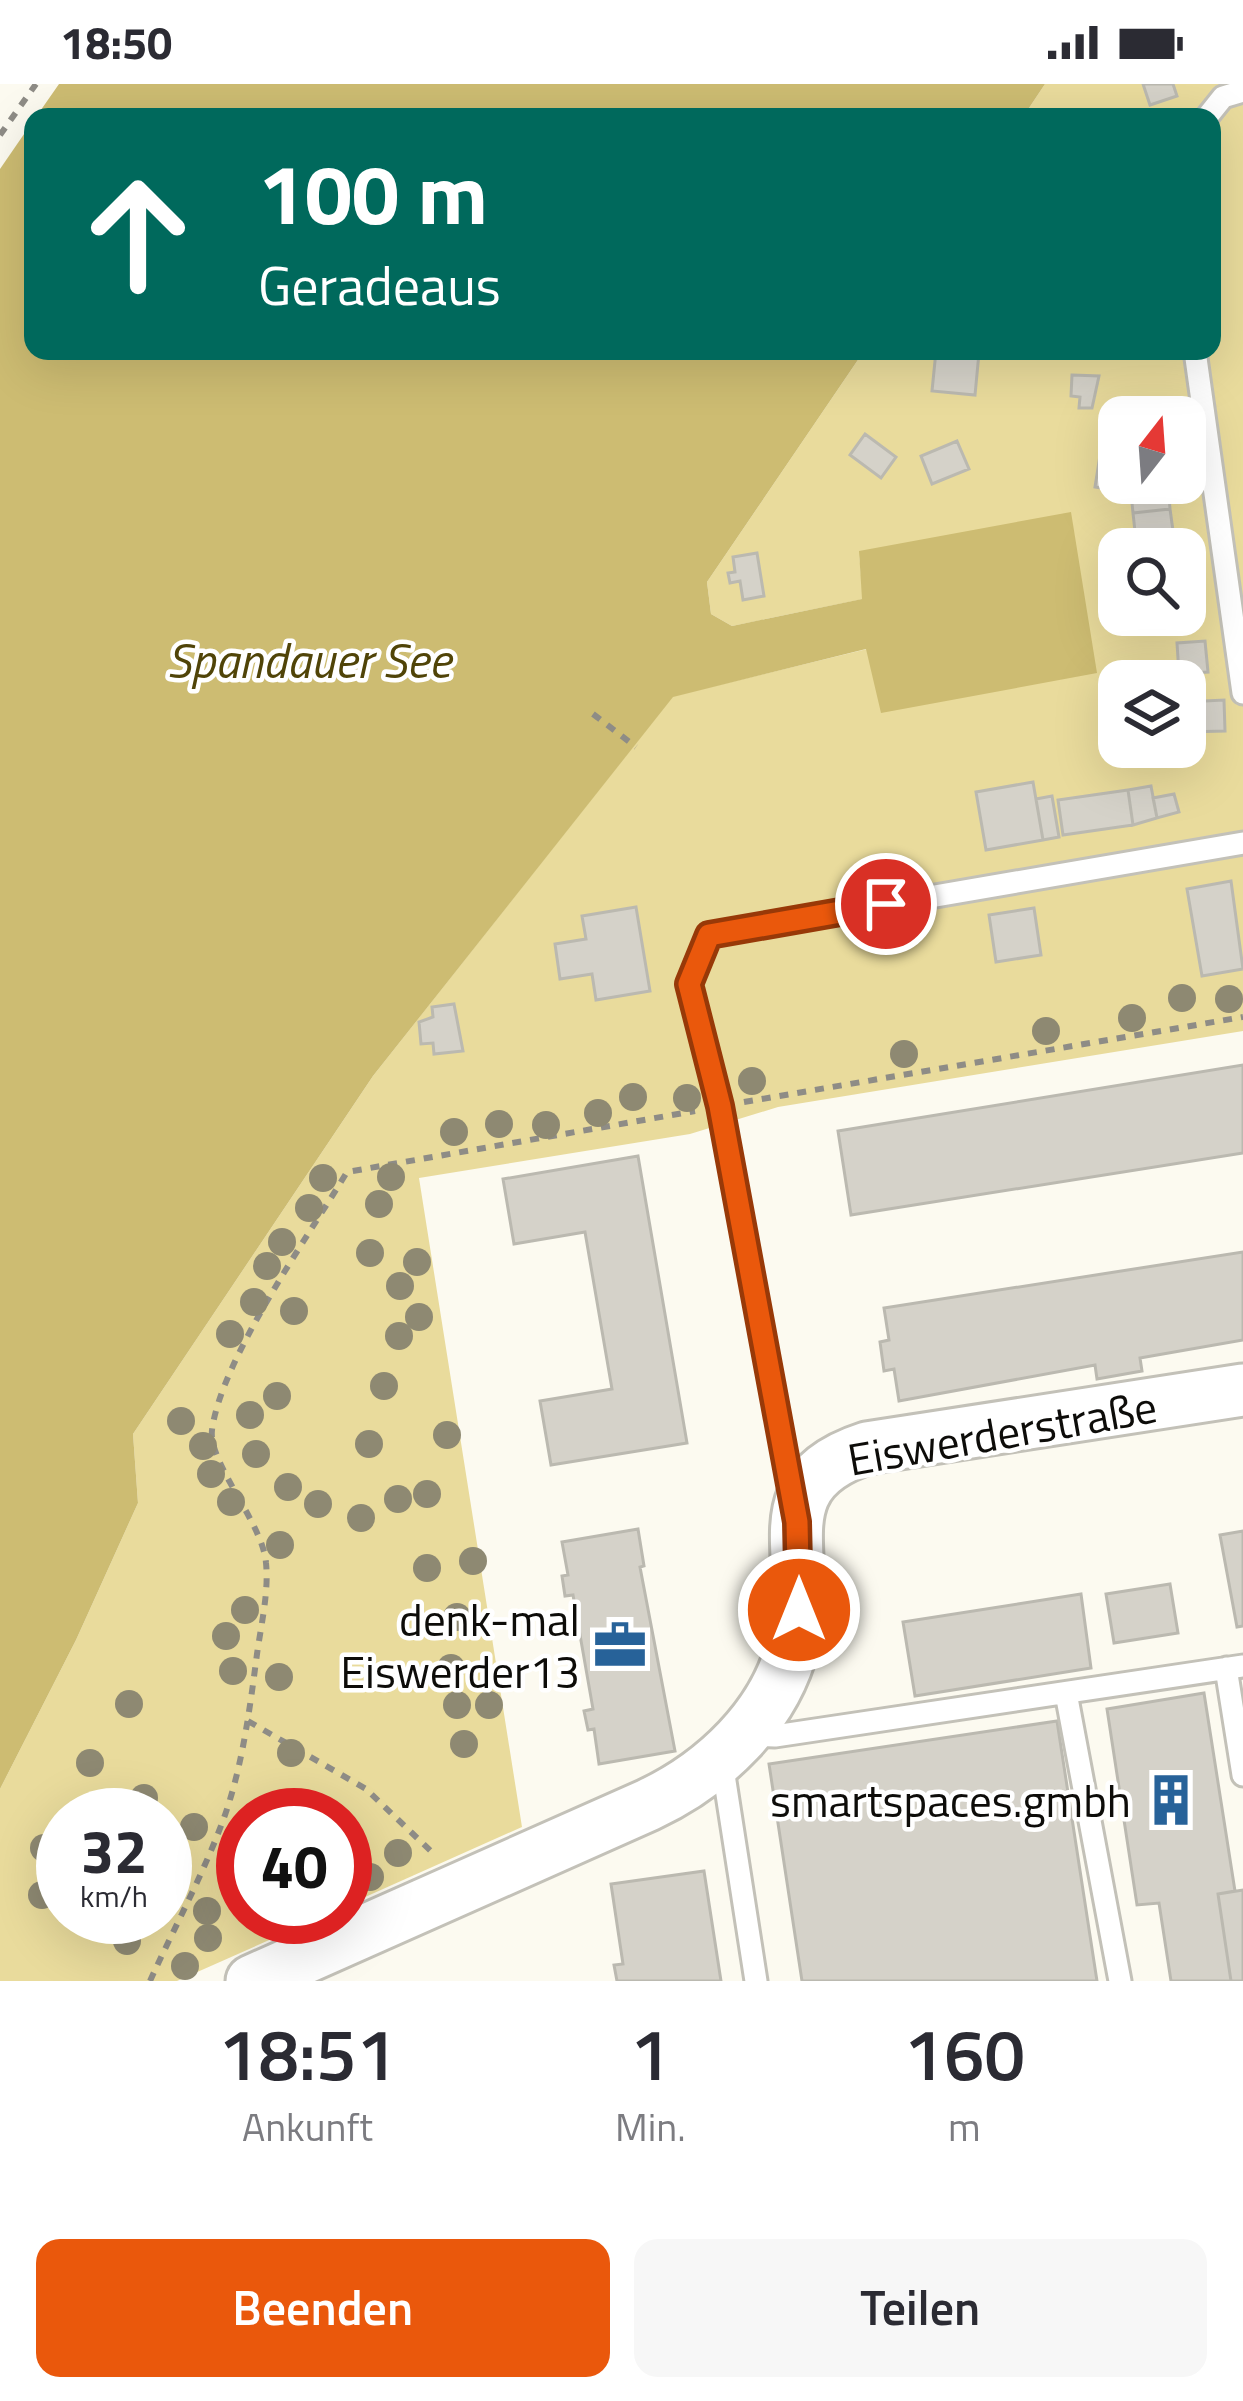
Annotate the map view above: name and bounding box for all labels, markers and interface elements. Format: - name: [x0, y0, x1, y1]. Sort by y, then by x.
- text: 18:50: [60, 8, 172, 76]
- text: 100 m: [258, 129, 488, 257]
- icon: ahead: [60, 156, 216, 312]
- text: Geradeaus: [258, 244, 501, 326]
- north arrow: [1098, 396, 1206, 504]
- map controls: [1098, 396, 1206, 768]
- button: search: [1098, 528, 1206, 636]
- water label: Spandauer See: [167, 624, 454, 697]
- button: layers: [1098, 660, 1206, 768]
- pin: [835, 853, 937, 955]
- icon: arrive: [853, 871, 919, 937]
- street label: Eiswerderstraße: [842, 1371, 1162, 1493]
- position arrow: [736, 1547, 862, 1673]
- place label: denk-mal Eiswerder13: [340, 1585, 580, 1705]
- office icon: denk-mal Eiswerder13: [591, 1616, 649, 1674]
- place label: smartspaces.gmbh: [770, 1766, 1131, 1834]
- building icon: smartspaces.gmbh: [1142, 1771, 1200, 1829]
- speed limit sign: 40: [216, 1788, 372, 1944]
- text: 32: [80, 1805, 148, 1896]
- text: km/h: [80, 1873, 148, 1919]
- text: 18:51: [218, 1998, 397, 2108]
- text: 1: [630, 1998, 670, 2108]
- text: 160: [904, 1998, 1025, 2108]
- text: Ankunft: [242, 2097, 373, 2156]
- text: Min.: [615, 2097, 686, 2156]
- text: m: [948, 2097, 981, 2156]
- button: Beenden: [36, 2239, 610, 2377]
- button: Teilen: [634, 2239, 1207, 2377]

